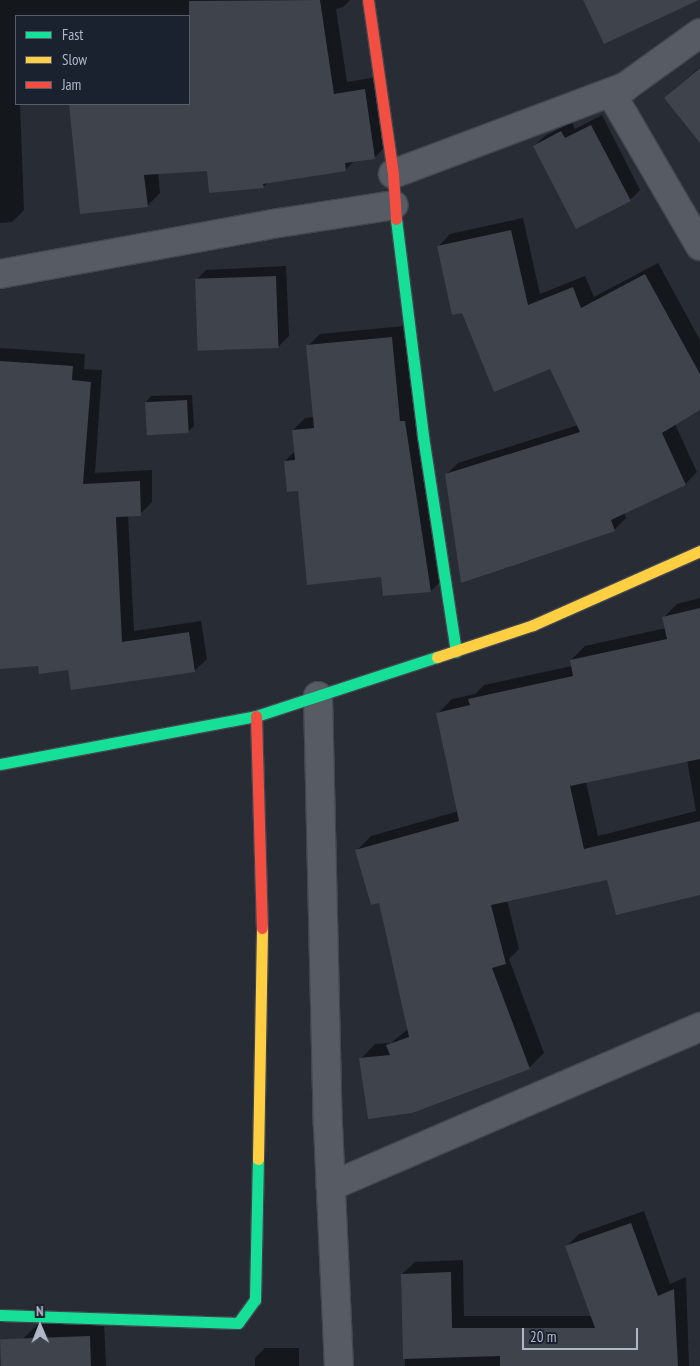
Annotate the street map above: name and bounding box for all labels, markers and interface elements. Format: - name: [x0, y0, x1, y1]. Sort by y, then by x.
- legend: [15, 15, 190, 105]
- text: Fast: [62, 25, 83, 44]
- text: Slow: [62, 50, 87, 69]
- text: Jam: [62, 75, 81, 94]
- north arrow: [15, 1301, 65, 1351]
- text: N: [36, 1302, 44, 1320]
- scale bar: [525, 1318, 641, 1350]
- text: 20 m: [530, 1327, 556, 1346]

